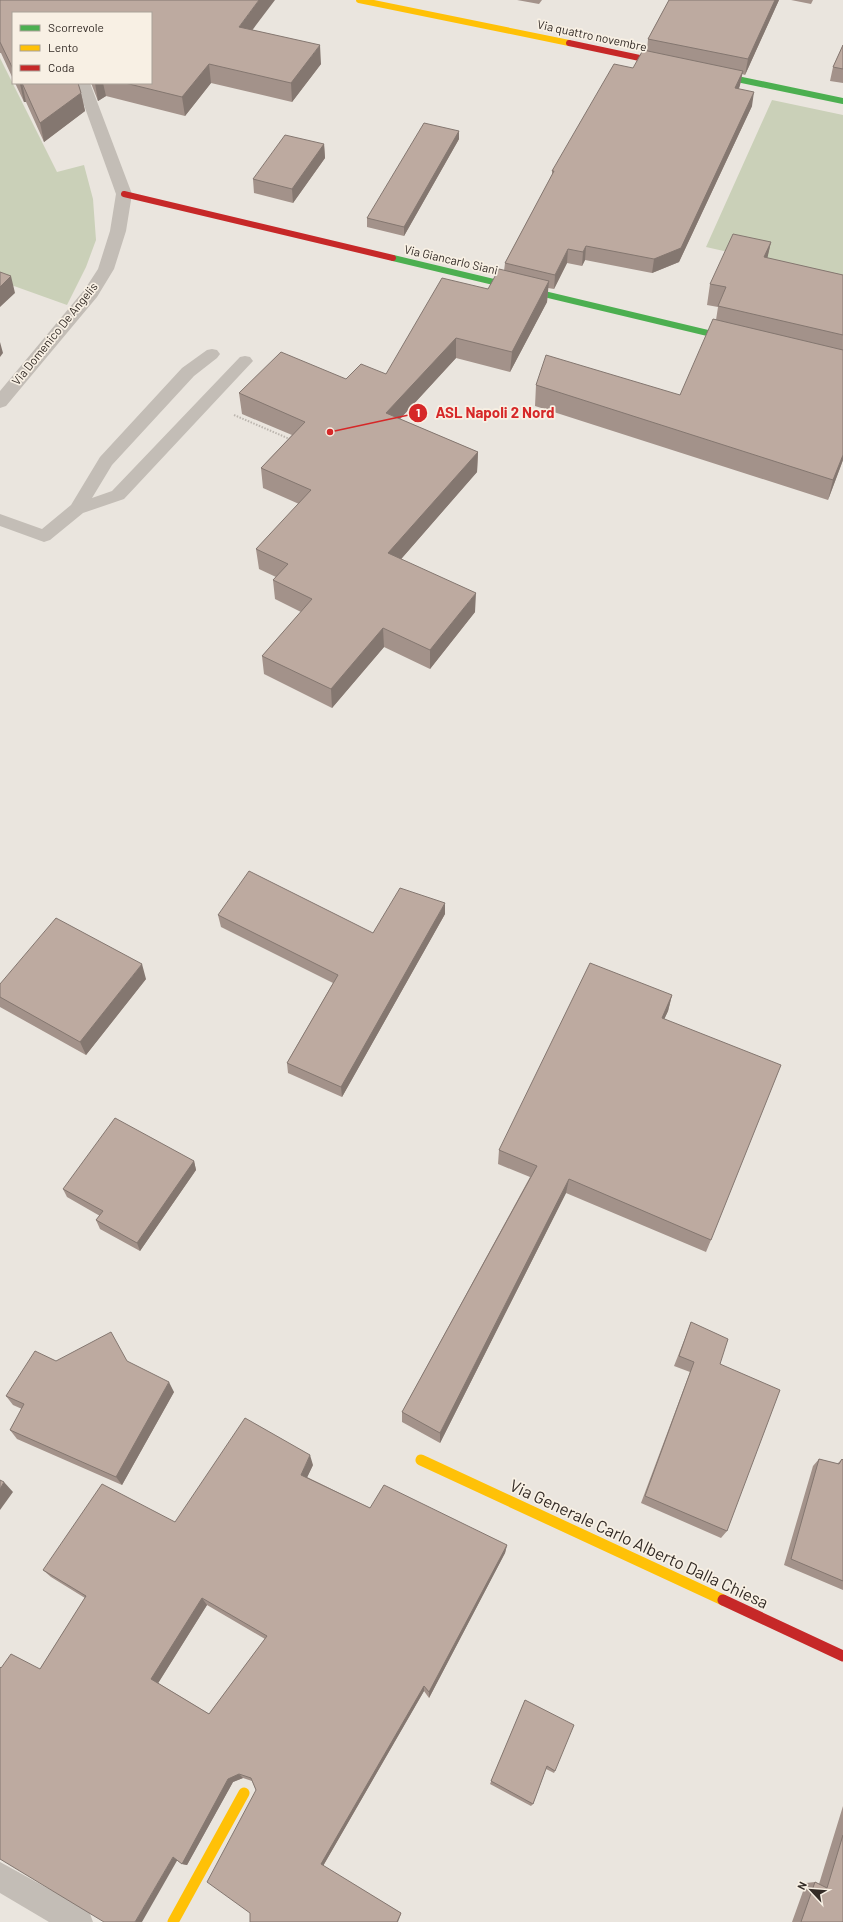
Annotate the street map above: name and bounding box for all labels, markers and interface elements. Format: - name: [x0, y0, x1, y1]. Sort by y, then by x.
- legend: [12, 12, 152, 84]
- street label: Via quattro novembre: [536, 17, 648, 53]
- text: Scorrevole: [48, 20, 104, 34]
- text: Lento: [48, 40, 78, 54]
- text: Coda: [48, 60, 75, 74]
- street label: Via Giancarlo Siani: [403, 241, 499, 277]
- street label: Via Domenico De Angelis: [9, 279, 100, 387]
- callout: ASL Napoli 2 Nord: [408, 399, 562, 426]
- text: ASL Napoli 2 Nord: [436, 403, 554, 421]
- text: 1: [416, 405, 420, 419]
- street label: Via Generale Carlo Alberto Dalla Chiesa: [507, 1474, 772, 1612]
- north arrow: [791, 1870, 831, 1910]
- text: N: [794, 1879, 809, 1892]

